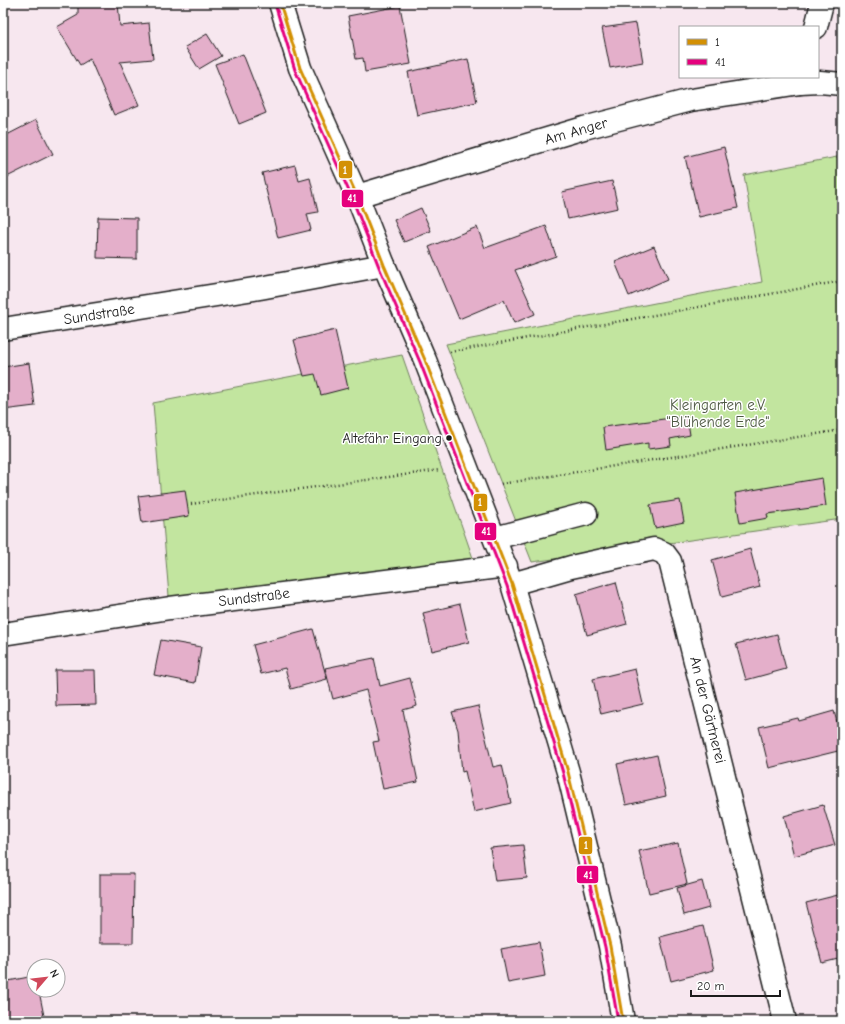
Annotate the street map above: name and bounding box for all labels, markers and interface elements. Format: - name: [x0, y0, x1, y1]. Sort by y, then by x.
- legend: [679, 26, 819, 78]
- text: 1: [715, 35, 720, 49]
- text: 41: [715, 55, 726, 69]
- street label: Am Anger: [542, 113, 610, 149]
- line badge: 1: [338, 160, 353, 179]
- text: 1: [343, 164, 347, 177]
- line badge: 41: [341, 189, 364, 208]
- text: 41: [347, 192, 357, 205]
- street label: Sundstraße: [62, 299, 136, 328]
- park label: Kleingarten e.V. "Blühende Erde": [667, 396, 769, 431]
- place label: Altefähr Eingang: [342, 430, 442, 447]
- marker: Altefähr Eingang: [444, 433, 454, 443]
- line badge: 1: [473, 493, 488, 512]
- text: 1: [478, 496, 482, 509]
- line badge: 41: [474, 522, 497, 541]
- text: 41: [481, 525, 491, 538]
- street label: Sundstraße: [217, 584, 291, 610]
- street label: An der Gärtnerei: [686, 655, 730, 765]
- line badge: 1: [578, 836, 593, 855]
- text: 1: [584, 839, 588, 852]
- line badge: 41: [576, 865, 599, 884]
- text: 41: [583, 869, 593, 882]
- north arrow: [26, 958, 66, 998]
- text: N: [47, 967, 62, 980]
- scale bar: [691, 972, 780, 998]
- text: 20 m: [697, 979, 725, 993]

